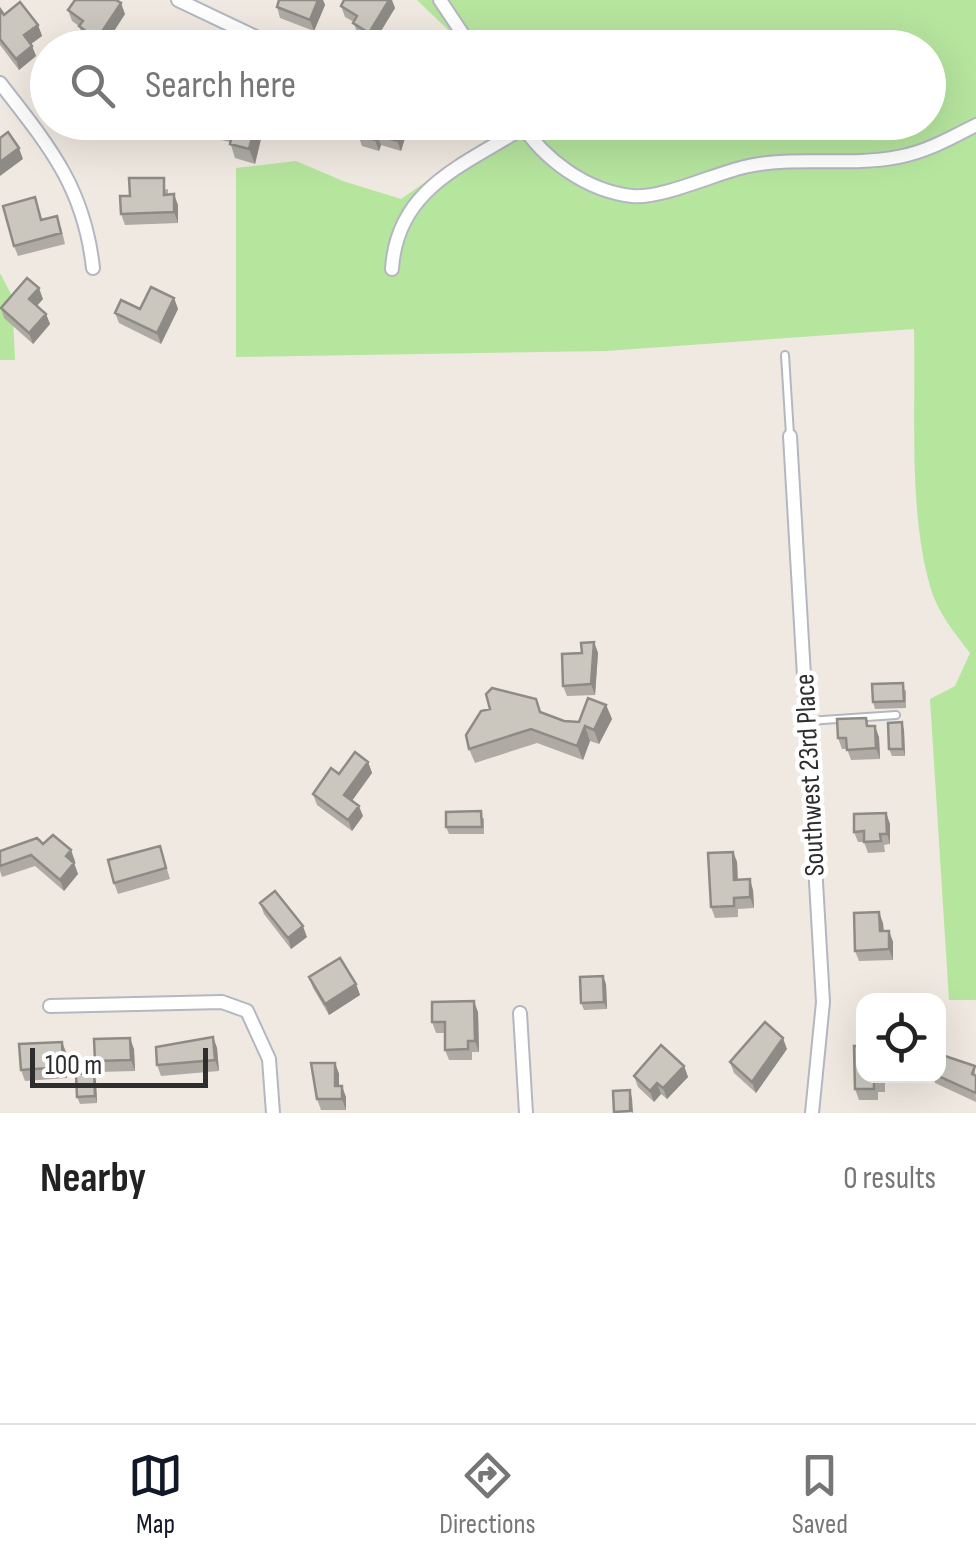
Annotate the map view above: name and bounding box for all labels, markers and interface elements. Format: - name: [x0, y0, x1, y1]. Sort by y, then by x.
- search box: [30, 30, 946, 140]
- icon: search: [65, 58, 120, 113]
- text: Search here: [145, 63, 296, 108]
- street label: Southwest 23rd Place: [788, 673, 832, 877]
- map controls: [856, 993, 946, 1083]
- button: locate: [856, 993, 946, 1083]
- scale bar: [30, 1043, 208, 1088]
- text: 100 m: [45, 1049, 102, 1082]
- text: Nearby: [40, 1153, 146, 1204]
- text: 0 results: [843, 1159, 936, 1198]
- tab: Map: [128, 1448, 183, 1541]
- tab: Directions: [439, 1448, 536, 1541]
- tab: Saved: [792, 1448, 848, 1541]

